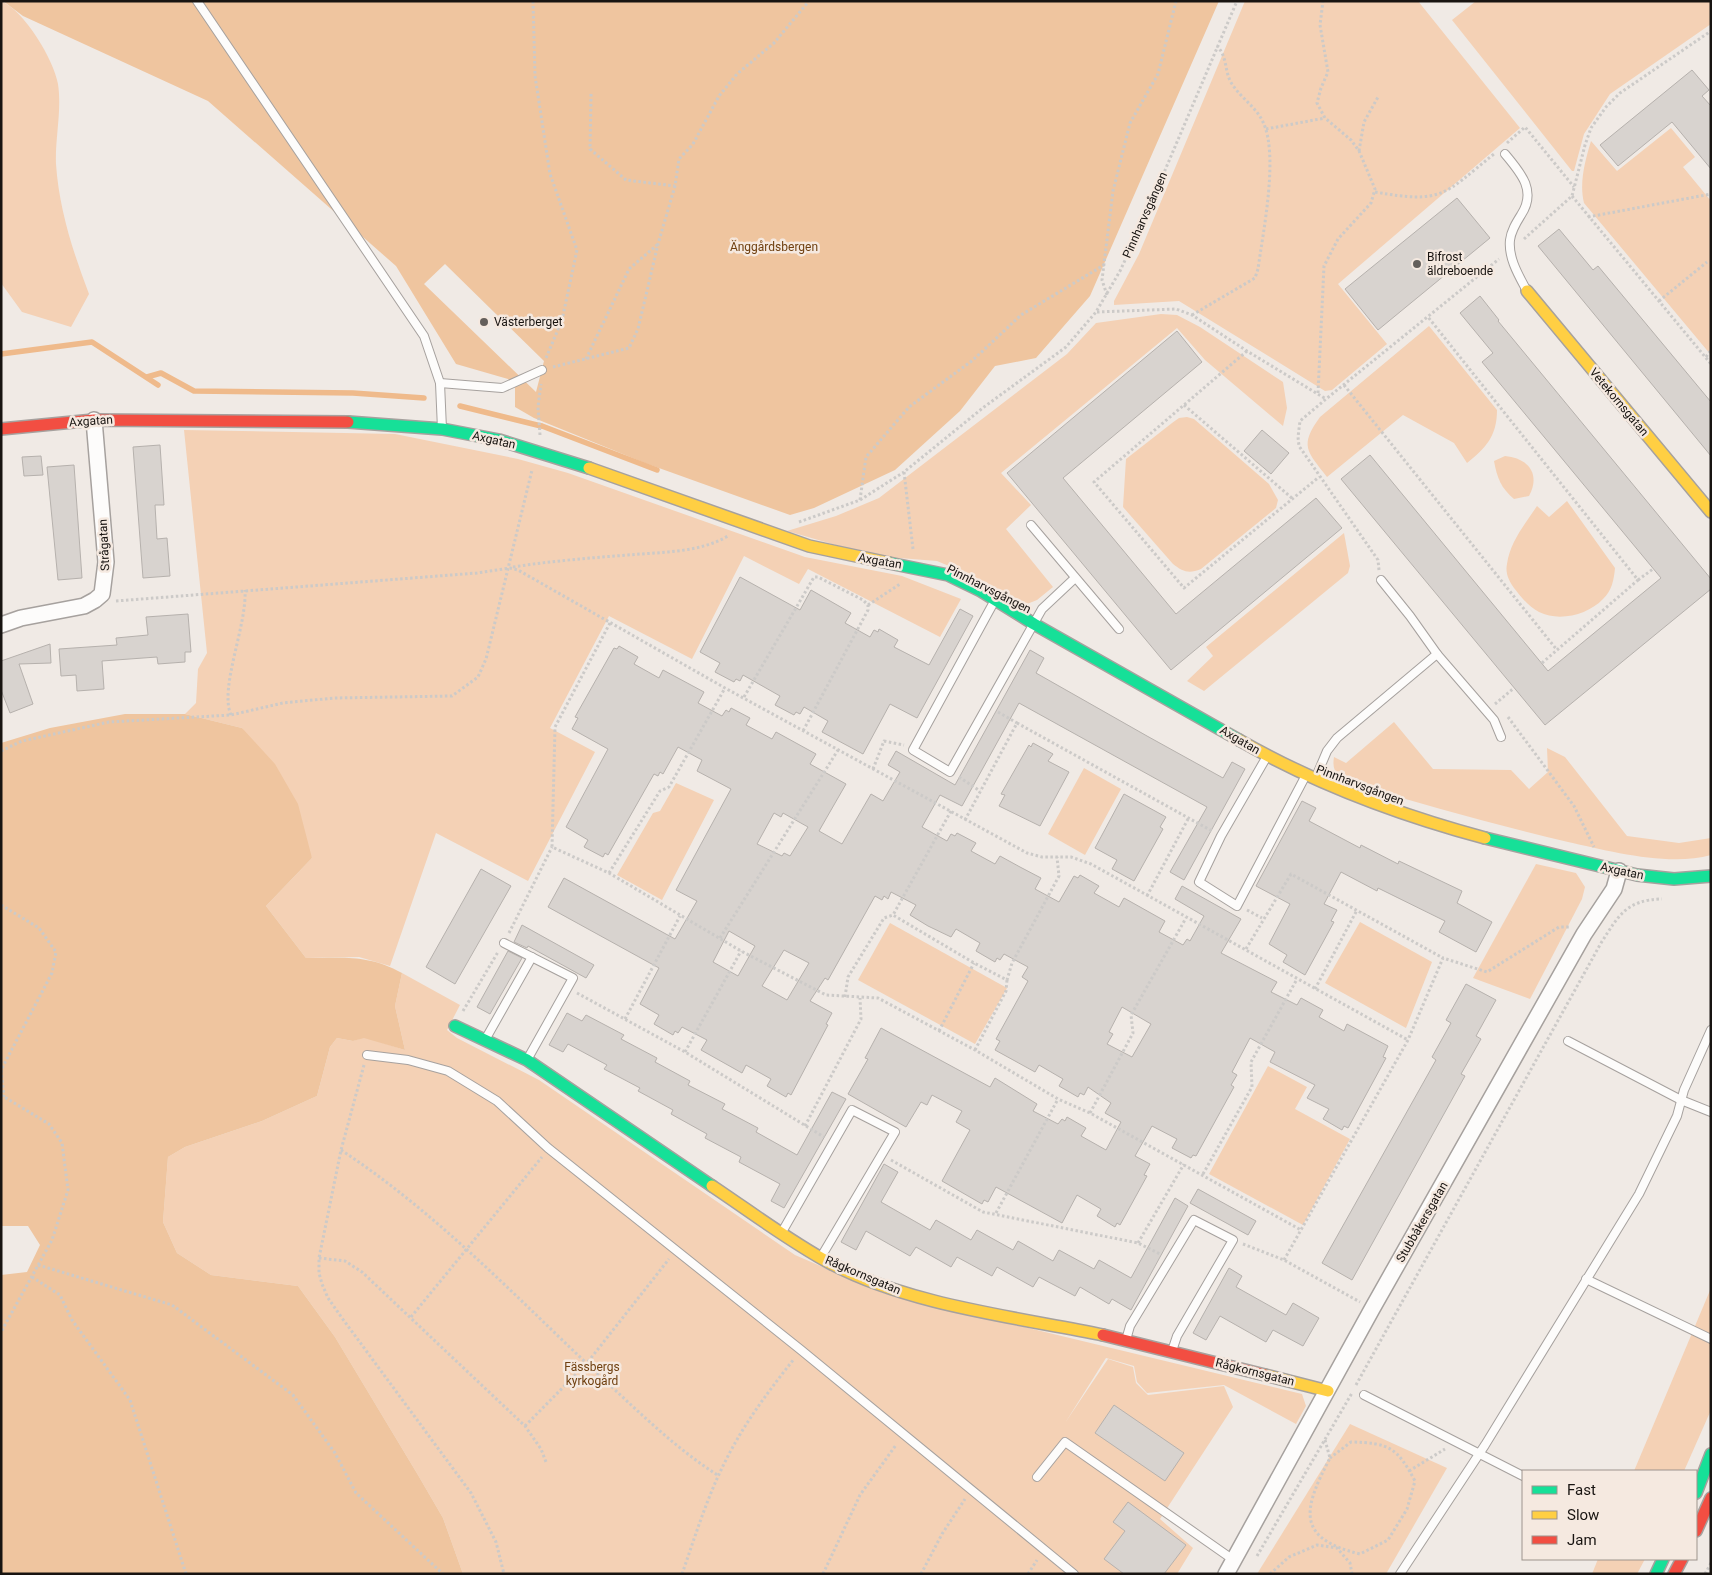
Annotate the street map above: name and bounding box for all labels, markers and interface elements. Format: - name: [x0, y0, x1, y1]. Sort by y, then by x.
- street label: Pinnharvsgången: [1120, 170, 1170, 260]
- park label: Änggårdsbergen: [730, 239, 818, 254]
- place label: Bifrost äldreboende: [1427, 250, 1493, 278]
- marker: Bifrost äldreboende: [1411, 258, 1423, 270]
- place label: Västerberget: [494, 315, 563, 329]
- marker: Västerberget: [478, 316, 490, 328]
- street label: Vetekornsgatan: [1587, 365, 1651, 439]
- street label: Axgatan: [69, 412, 113, 430]
- street label: Axgatan: [471, 428, 517, 452]
- street label: Strågatan: [96, 519, 112, 571]
- street label: Axgatan: [857, 550, 903, 572]
- street label: Pinnharvsgången: [945, 562, 1033, 616]
- street label: Axgatan: [1217, 723, 1263, 757]
- street label: Pinnharvsgången: [1314, 762, 1406, 808]
- street label: Axgatan: [1599, 860, 1645, 882]
- street label: Stubbåkersgatan: [1393, 1179, 1451, 1265]
- street label: Rågkornsgatan: [823, 1253, 903, 1297]
- street label: Rågkornsgatan: [1214, 1355, 1296, 1389]
- park label: Fässbergs kyrkogård: [564, 1360, 620, 1388]
- legend: [1522, 1470, 1697, 1560]
- text: Fast: [1567, 1481, 1596, 1499]
- text: Slow: [1567, 1506, 1599, 1524]
- text: Jam: [1567, 1531, 1597, 1549]

